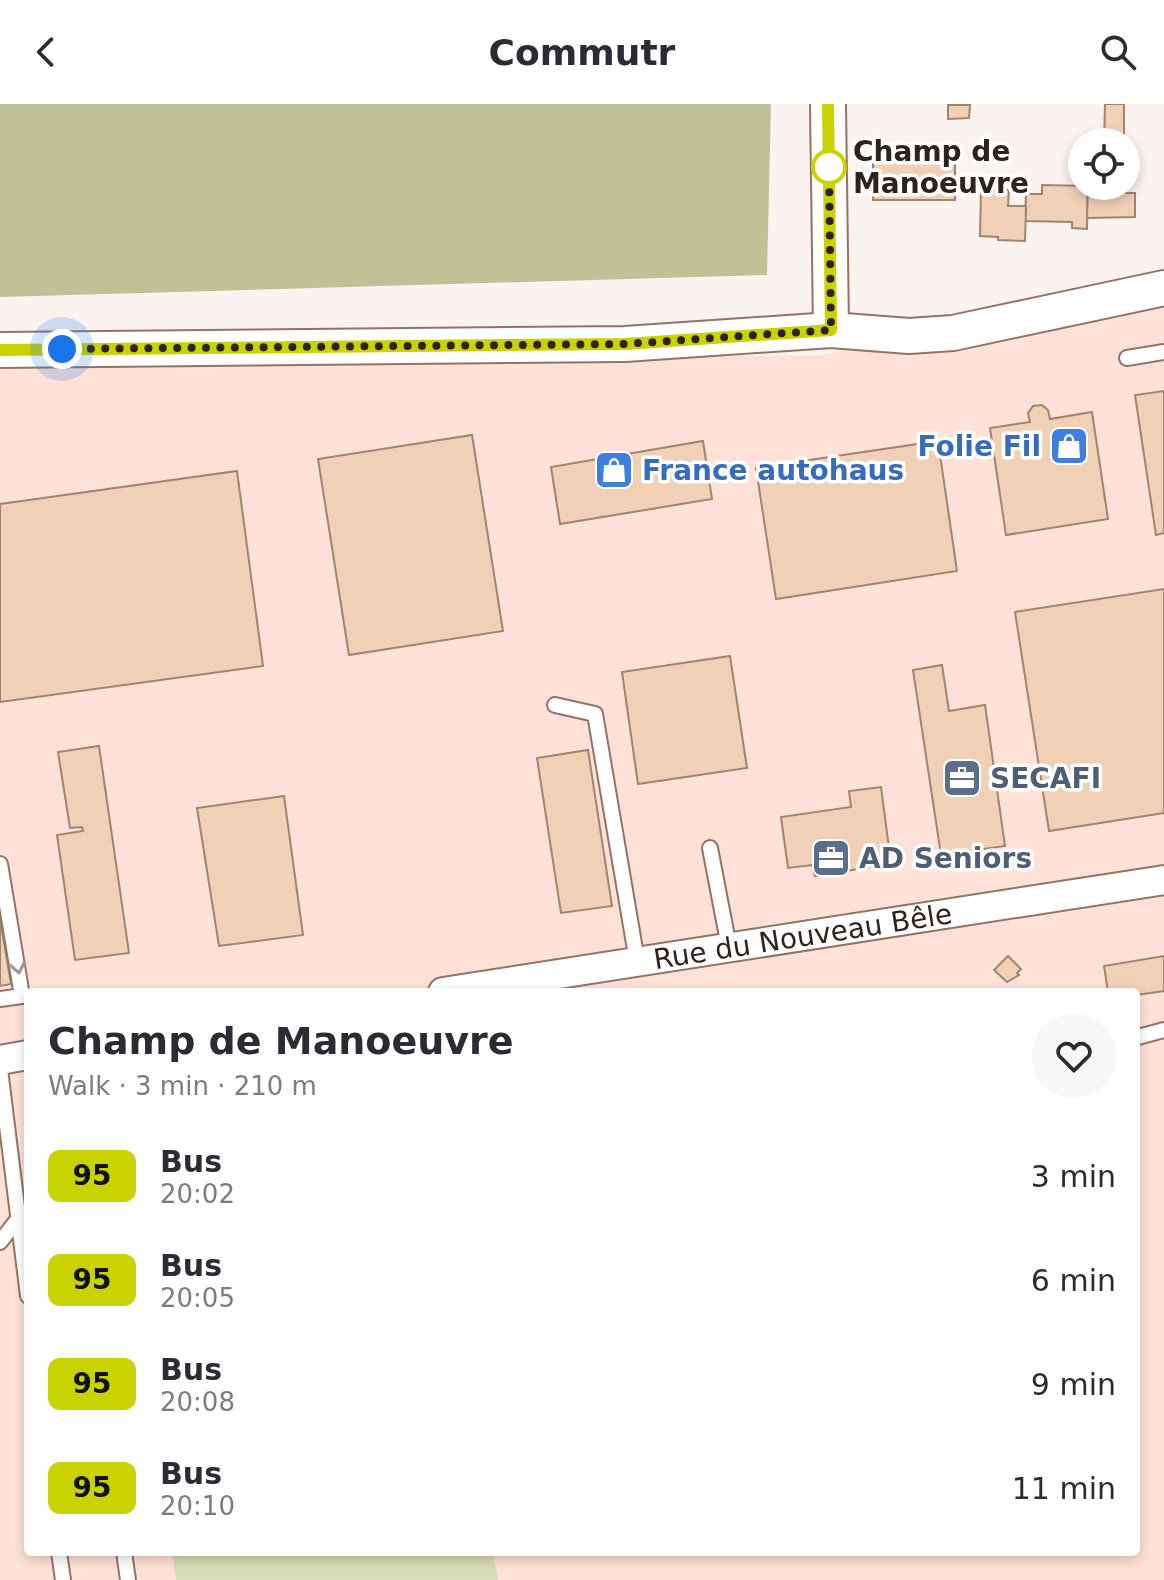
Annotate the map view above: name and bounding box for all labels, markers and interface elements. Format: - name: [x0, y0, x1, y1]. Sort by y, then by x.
- icon: back: [24, 30, 68, 74]
- icon: search: [1096, 30, 1140, 74]
- text: Commutr: [489, 32, 675, 73]
- map controls: [1068, 128, 1140, 200]
- button: locate: [1068, 128, 1140, 200]
- place label: Champ de Manoeuvre: [853, 135, 1029, 200]
- marker: Champ de Manoeuvre: [812, 150, 846, 184]
- your location: [42, 329, 82, 369]
- shop icon: Folie Fil: [1048, 425, 1090, 467]
- place label: Folie Fil: [918, 430, 1041, 463]
- shop icon: France autohaus: [593, 449, 635, 491]
- place label: France autohaus: [642, 454, 904, 487]
- office icon: SECAFI: [941, 757, 983, 799]
- place label: SECAFI: [990, 762, 1101, 795]
- office icon: AD Seniors: [810, 837, 852, 879]
- place label: AD Seniors: [859, 842, 1032, 875]
- street label: Rue du Nouveau Bêle: [651, 897, 954, 976]
- one-way arrow: [8, 962, 25, 975]
- button: heart: [1032, 1014, 1116, 1098]
- text: Champ de Manoeuvre: [48, 1019, 514, 1063]
- text: Walk · 3 min · 210 m: [48, 1071, 317, 1101]
- text: Bus: [160, 1144, 222, 1179]
- text: 95: [73, 1159, 111, 1192]
- text: 3 min: [1031, 1159, 1116, 1194]
- text: 20:02: [160, 1179, 235, 1209]
- text: Bus: [160, 1248, 222, 1283]
- text: 95: [73, 1263, 111, 1296]
- text: 6 min: [1031, 1263, 1116, 1298]
- text: 20:05: [160, 1283, 235, 1313]
- text: Bus: [160, 1352, 222, 1387]
- text: 95: [73, 1367, 111, 1400]
- text: 9 min: [1031, 1367, 1116, 1402]
- text: 20:08: [160, 1387, 235, 1417]
- text: Bus: [160, 1456, 222, 1491]
- text: 95: [73, 1471, 111, 1504]
- text: 11 min: [1012, 1471, 1116, 1506]
- text: 20:10: [160, 1491, 235, 1521]

